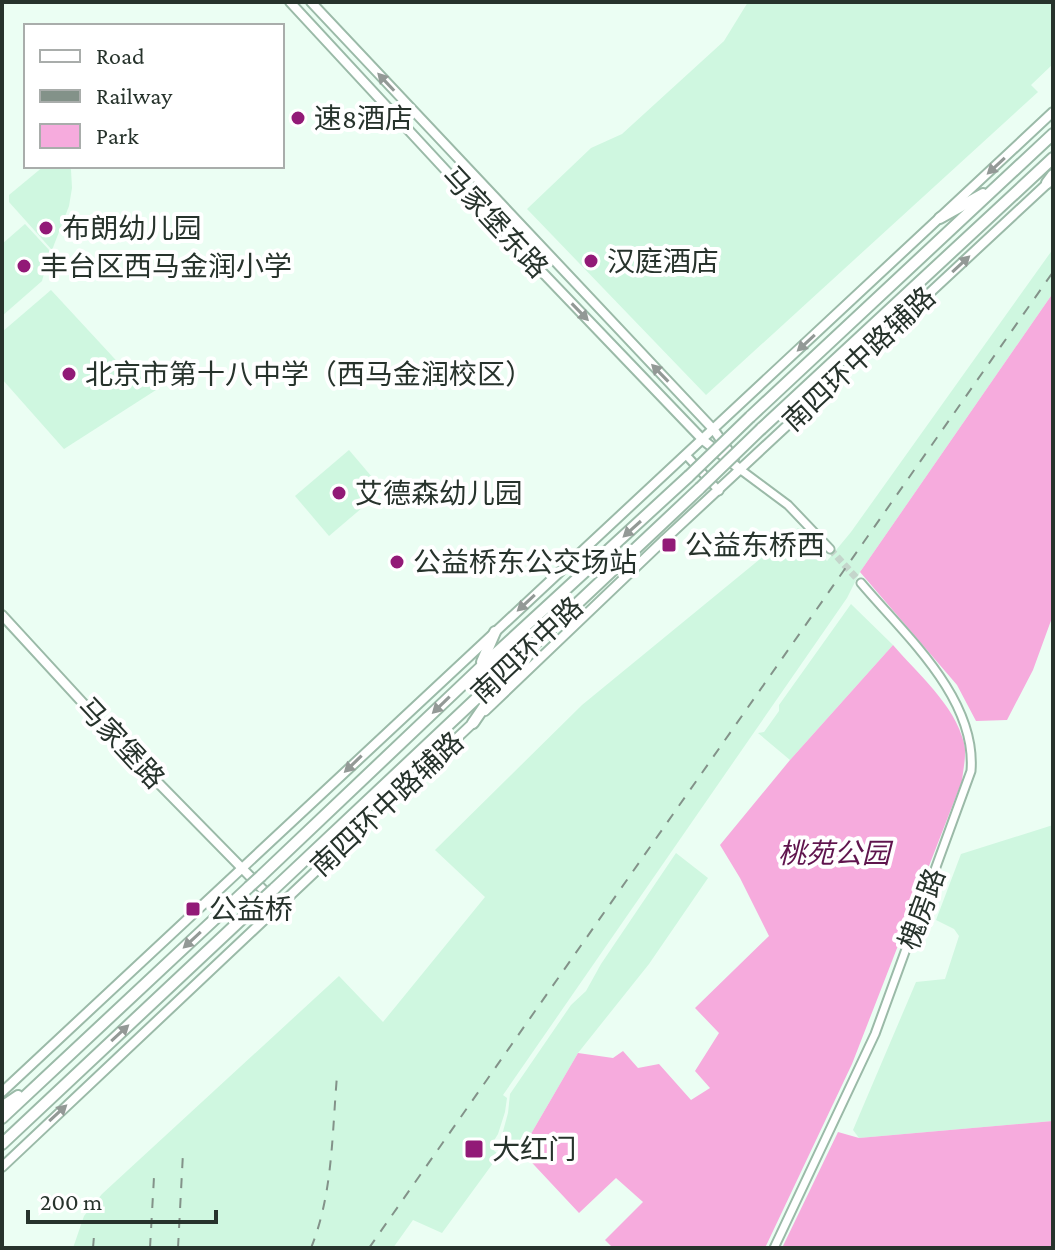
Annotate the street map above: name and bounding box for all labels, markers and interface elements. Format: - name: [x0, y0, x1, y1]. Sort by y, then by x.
- legend: [24, 24, 284, 168]
- text: Road: [96, 42, 145, 69]
- one-way arrow: [377, 73, 395, 92]
- text: Railway: [96, 82, 173, 109]
- place label: 速8酒店: [314, 103, 413, 134]
- marker: 速8酒店: [289, 109, 307, 127]
- text: Park: [96, 122, 139, 149]
- one-way arrow: [987, 156, 1006, 174]
- street label: 马家堡东路: [436, 160, 554, 284]
- place label: 布朗幼儿园: [62, 213, 202, 244]
- marker: 布朗幼儿园: [37, 219, 55, 237]
- place label: 汉庭酒店: [607, 246, 719, 277]
- place label: 丰台区西马金润小学: [40, 251, 292, 282]
- marker: 汉庭酒店: [582, 252, 600, 270]
- one-way arrow: [952, 255, 971, 273]
- marker: 丰台区西马金润小学: [15, 257, 33, 275]
- street label: 南四环中路辅路: [777, 281, 941, 437]
- one-way arrow: [570, 302, 588, 321]
- one-way arrow: [797, 334, 816, 352]
- place label: 北京市第十八中学（西马金润校区）: [85, 359, 533, 390]
- one-way arrow: [652, 364, 670, 383]
- marker: 北京市第十八中学（西马金润校区）: [60, 365, 78, 383]
- place label: 艾德森幼儿园: [355, 478, 523, 509]
- marker: 艾德森幼儿园: [330, 484, 348, 502]
- one-way arrow: [622, 519, 641, 537]
- place label: 公益东桥西: [685, 530, 825, 561]
- marker: 公益东桥西: [660, 536, 678, 554]
- place label: 公益桥东公交场站: [413, 547, 637, 578]
- marker: 公益桥东公交场站: [388, 553, 406, 571]
- street label: 南四环中路: [465, 591, 589, 709]
- one-way arrow: [517, 594, 536, 612]
- street label: 马家堡路: [71, 691, 171, 795]
- one-way arrow: [431, 696, 450, 714]
- street label: 南四环中路辅路: [305, 726, 469, 882]
- one-way arrow: [344, 755, 363, 773]
- park label: 桃苑公园: [778, 838, 894, 869]
- street label: 槐房路: [893, 864, 951, 954]
- place label: 公益桥: [209, 894, 293, 925]
- marker: 公益桥: [184, 900, 202, 918]
- one-way arrow: [183, 931, 202, 949]
- one-way arrow: [110, 1024, 129, 1042]
- one-way arrow: [49, 1105, 68, 1123]
- place label: 大红门: [492, 1134, 576, 1165]
- marker: 大红门: [463, 1138, 485, 1160]
- scale bar: [28, 1174, 216, 1224]
- text: 200 m: [40, 1188, 102, 1215]

